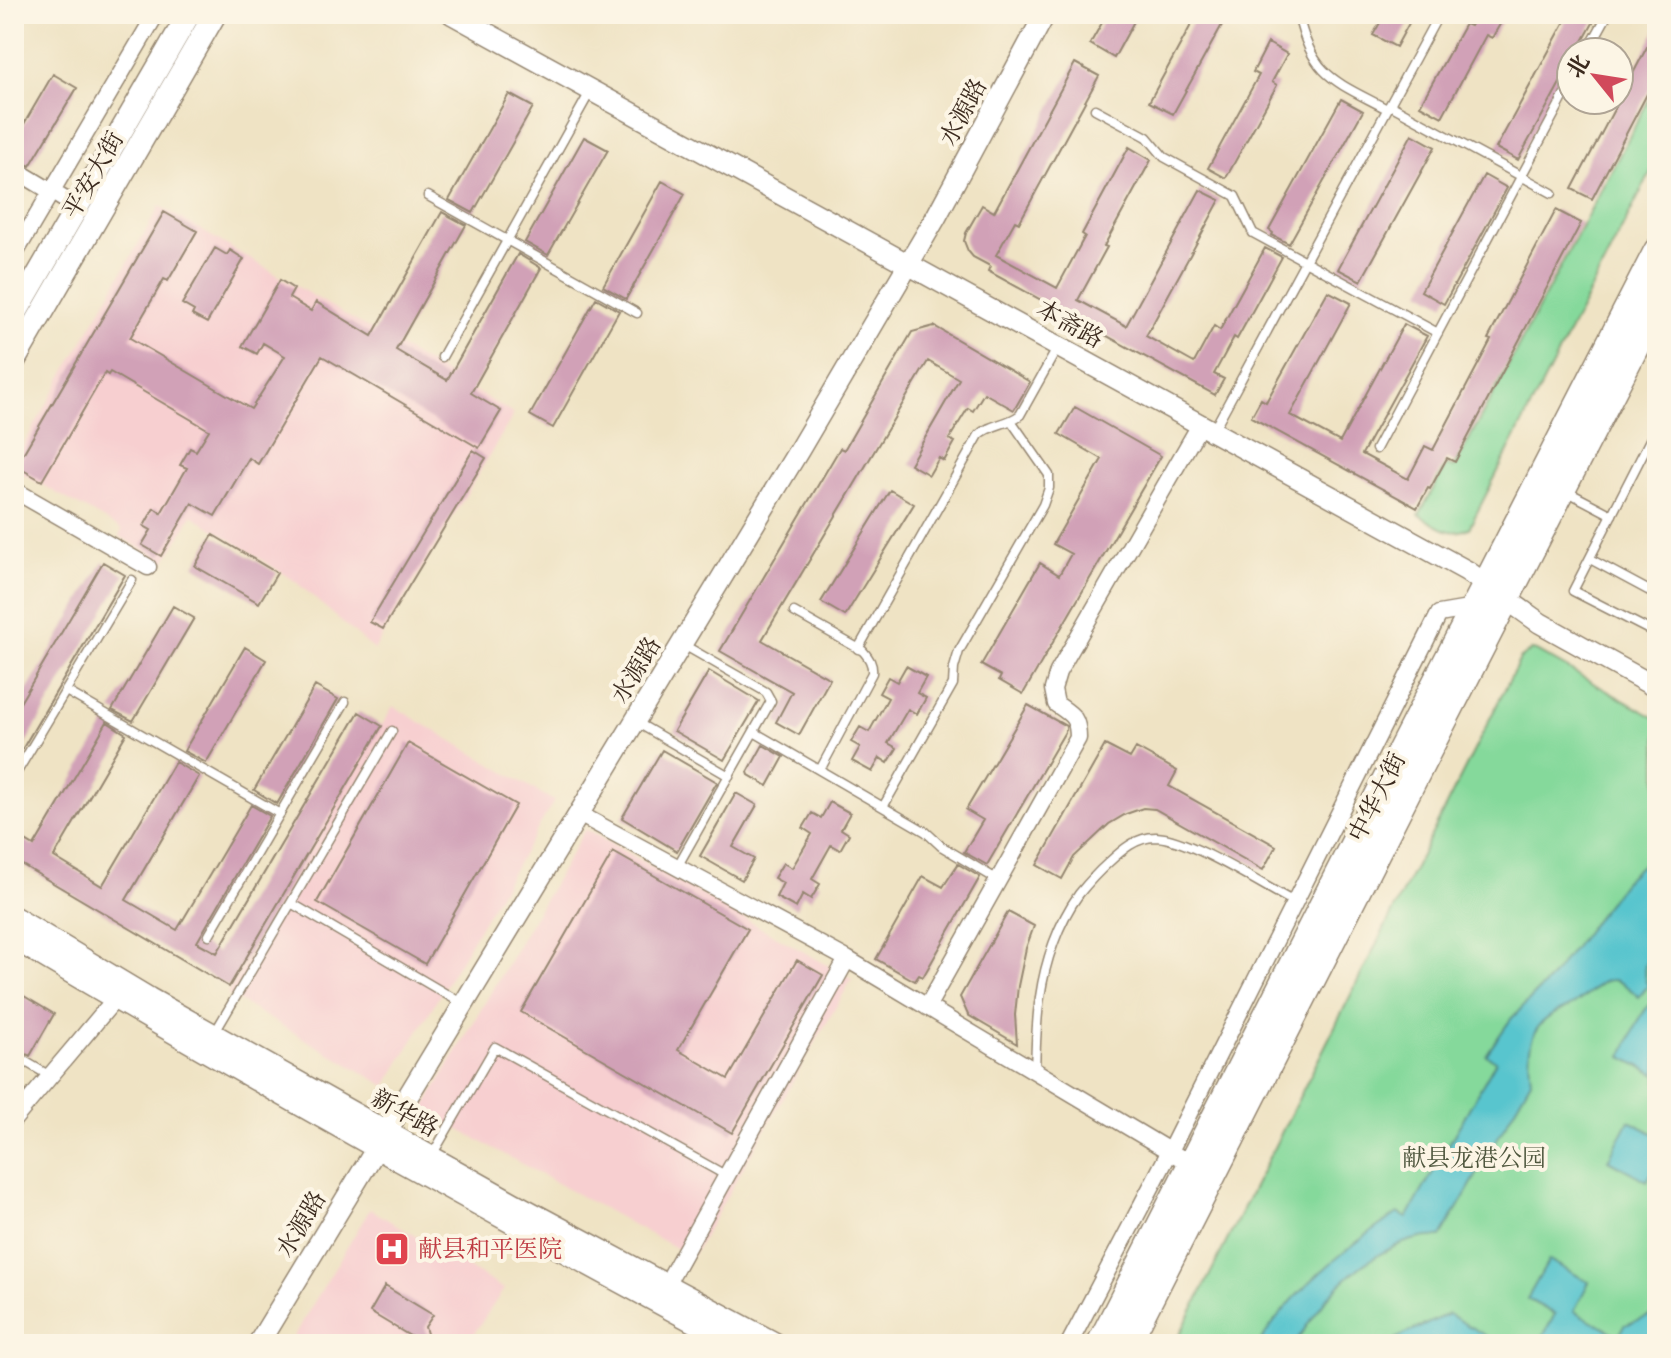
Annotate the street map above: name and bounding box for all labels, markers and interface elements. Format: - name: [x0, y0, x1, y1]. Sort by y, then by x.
- north arrow: [1555, 36, 1635, 116]
- text: 北: [1561, 50, 1595, 83]
- street label: 水源路: [933, 73, 993, 151]
- street label: 平安大街: [56, 126, 130, 224]
- street label: 本斋路: [1031, 293, 1109, 355]
- street label: 水源路: [605, 631, 667, 709]
- street label: 中华大街: [1342, 747, 1412, 847]
- street label: 新华路: [366, 1082, 444, 1144]
- park label: 献县龙港公园: [1402, 1143, 1546, 1173]
- street label: 水源路: [270, 1185, 332, 1263]
- hospital icon: 献县和平医院: [373, 1230, 411, 1268]
- place label: 献县和平医院: [418, 1234, 562, 1264]

